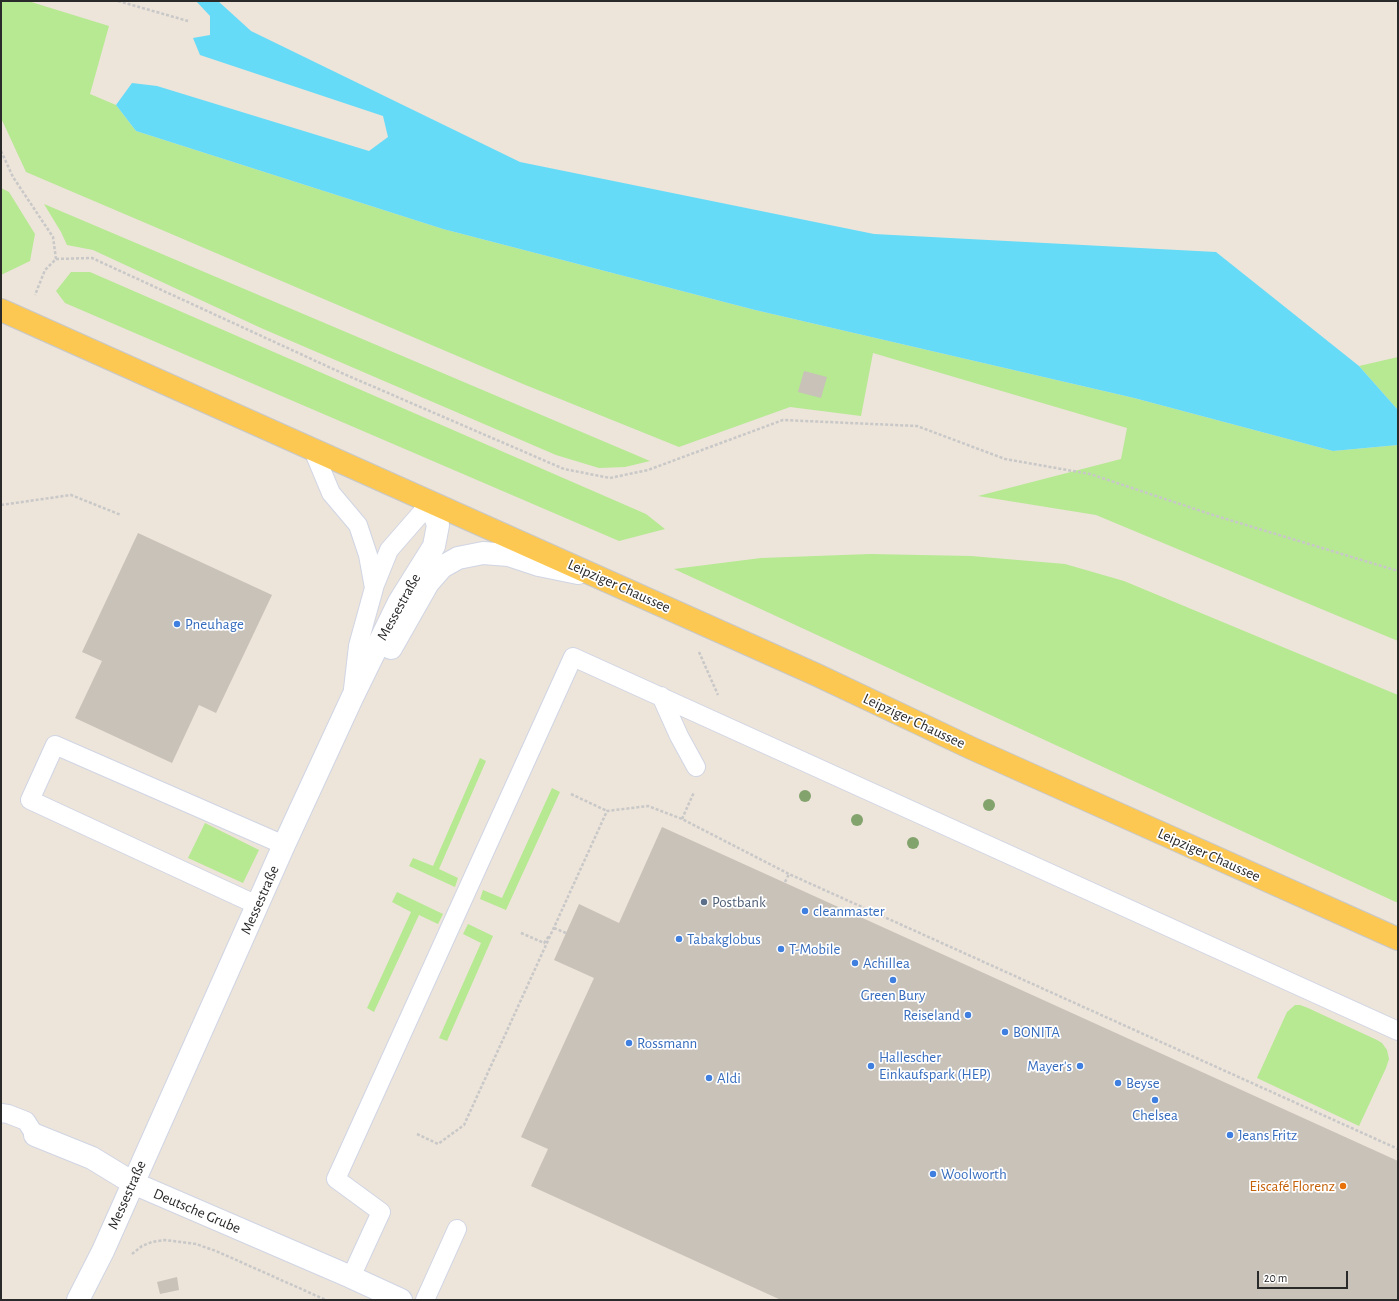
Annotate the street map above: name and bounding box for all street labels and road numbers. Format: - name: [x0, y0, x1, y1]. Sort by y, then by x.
- street label: Leipziger Chaussee: [565, 555, 673, 617]
- street label: Messestraße: [373, 570, 425, 644]
- street label: Leipziger Chaussee: [860, 690, 968, 752]
- street label: Leipziger Chaussee: [1155, 824, 1263, 886]
- street label: Messestraße: [237, 863, 283, 937]
- street label: Messestraße: [104, 1158, 150, 1232]
- street label: Deutsche Grube: [151, 1184, 243, 1238]

